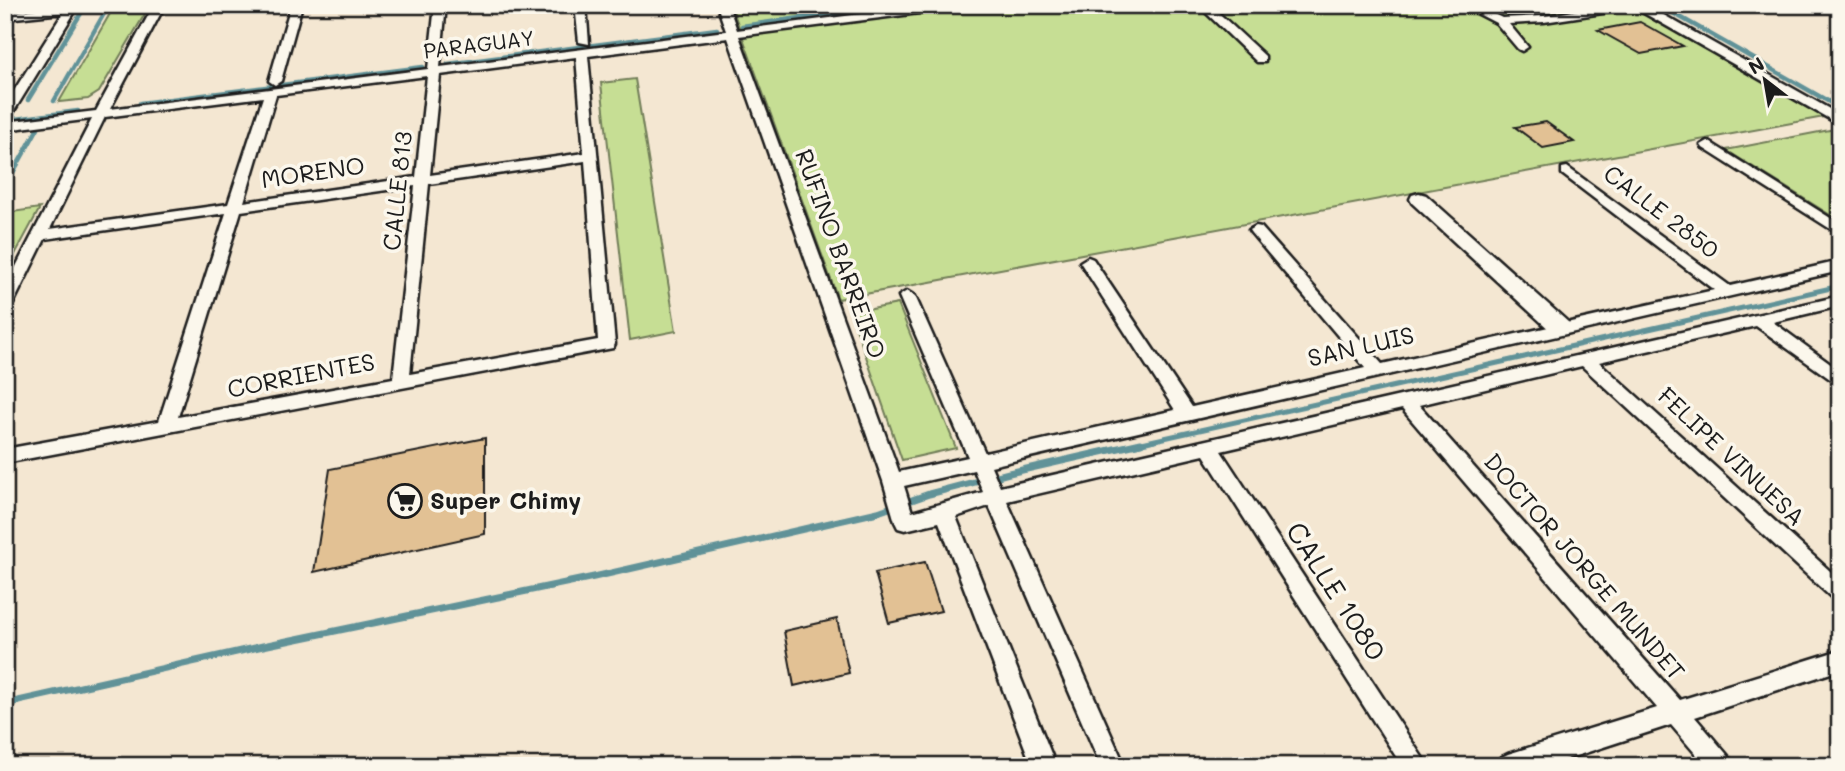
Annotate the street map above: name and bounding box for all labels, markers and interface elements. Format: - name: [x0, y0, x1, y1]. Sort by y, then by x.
- street label: PARAGUAY: [422, 23, 536, 64]
- north arrow: [1730, 46, 1800, 116]
- text: N: [1743, 51, 1769, 79]
- street label: CALLE 813: [375, 130, 418, 252]
- street label: RUFINO BARREIRO: [789, 145, 894, 362]
- street label: MORENO: [259, 149, 366, 194]
- street label: CALLE 2850: [1598, 157, 1726, 265]
- street label: SAN LUIS: [1304, 318, 1417, 373]
- street label: CORRIENTES: [224, 345, 377, 404]
- street label: FELIPE VINUESA: [1652, 380, 1812, 532]
- street label: DOCTOR JORGE MUNDET: [1478, 446, 1692, 686]
- supermarket icon: Super Chimy: [386, 482, 424, 520]
- place label: Super Chimy: [430, 484, 581, 515]
- street label: CALLE 1080: [1279, 514, 1395, 666]

